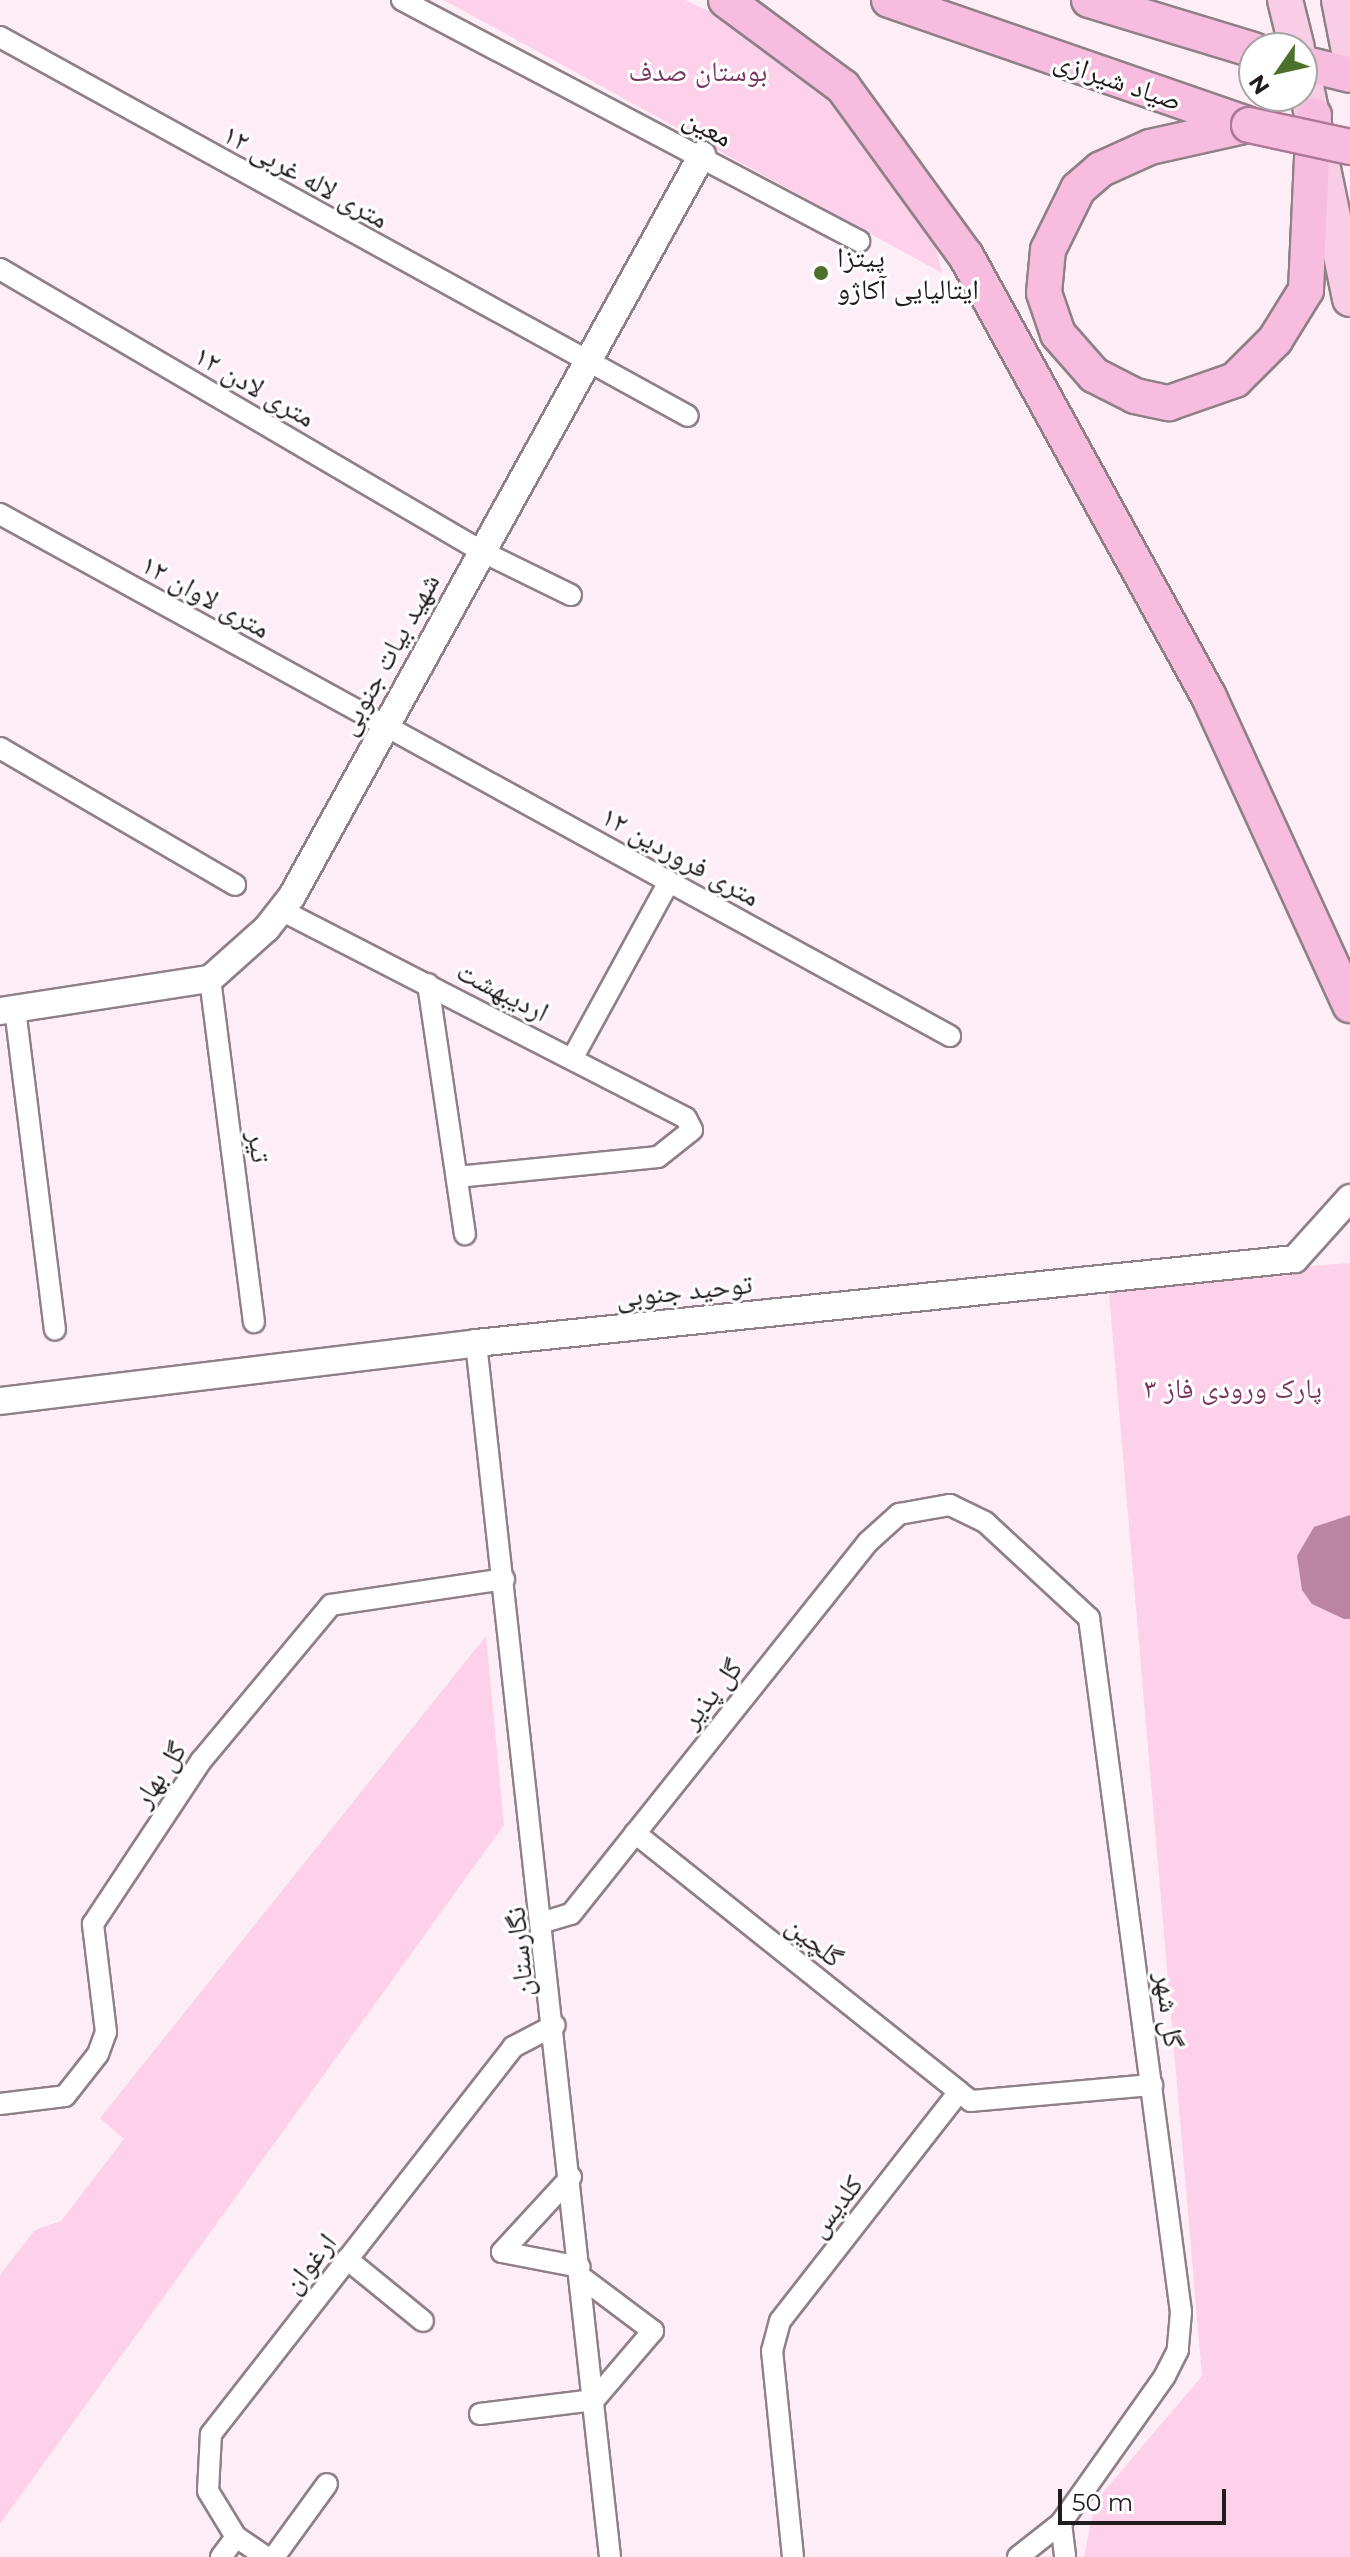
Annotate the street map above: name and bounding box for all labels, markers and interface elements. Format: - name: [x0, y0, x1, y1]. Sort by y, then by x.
- north arrow: [1238, 32, 1318, 112]
- street label: صیاد شیرازی: [1050, 43, 1186, 117]
- park label: بوستان صدف: [628, 54, 768, 88]
- text: N: [1243, 70, 1276, 100]
- street label: معین: [678, 100, 738, 154]
- street label: ۱۲ متری لاله غربی: [217, 117, 395, 235]
- place label: پیتزا ایتالیایی آکاژو: [837, 240, 979, 306]
- marker: پیتزا ایتالیایی آکاژو: [812, 264, 830, 282]
- street label: ۱۲ متری لادن: [189, 338, 321, 434]
- street label: ۱۲ متری لاوان: [136, 547, 276, 645]
- street label: شهید بیات جنوبی: [330, 567, 446, 741]
- street label: ۱۲ متری فروردین: [596, 799, 766, 913]
- street label: اردیبهشت: [451, 954, 555, 1028]
- street label: تیر: [241, 1130, 279, 1164]
- street label: توحید جنوبی: [614, 1266, 754, 1314]
- park label: پارک ورودی فاز ۳: [1144, 1371, 1322, 1405]
- street label: گل پذیر: [673, 1652, 749, 1734]
- street label: گل بهار: [125, 1735, 193, 1813]
- street label: نگارستان: [498, 1905, 540, 1999]
- street label: گلچین: [780, 1908, 850, 1974]
- street label: گل شهر: [1149, 1970, 1191, 2050]
- street label: کلدیس: [800, 2168, 870, 2244]
- street label: ارغوان: [275, 2226, 343, 2300]
- scale bar: [1062, 2473, 1230, 2523]
- text: 50 m: [1072, 2488, 1133, 2517]

